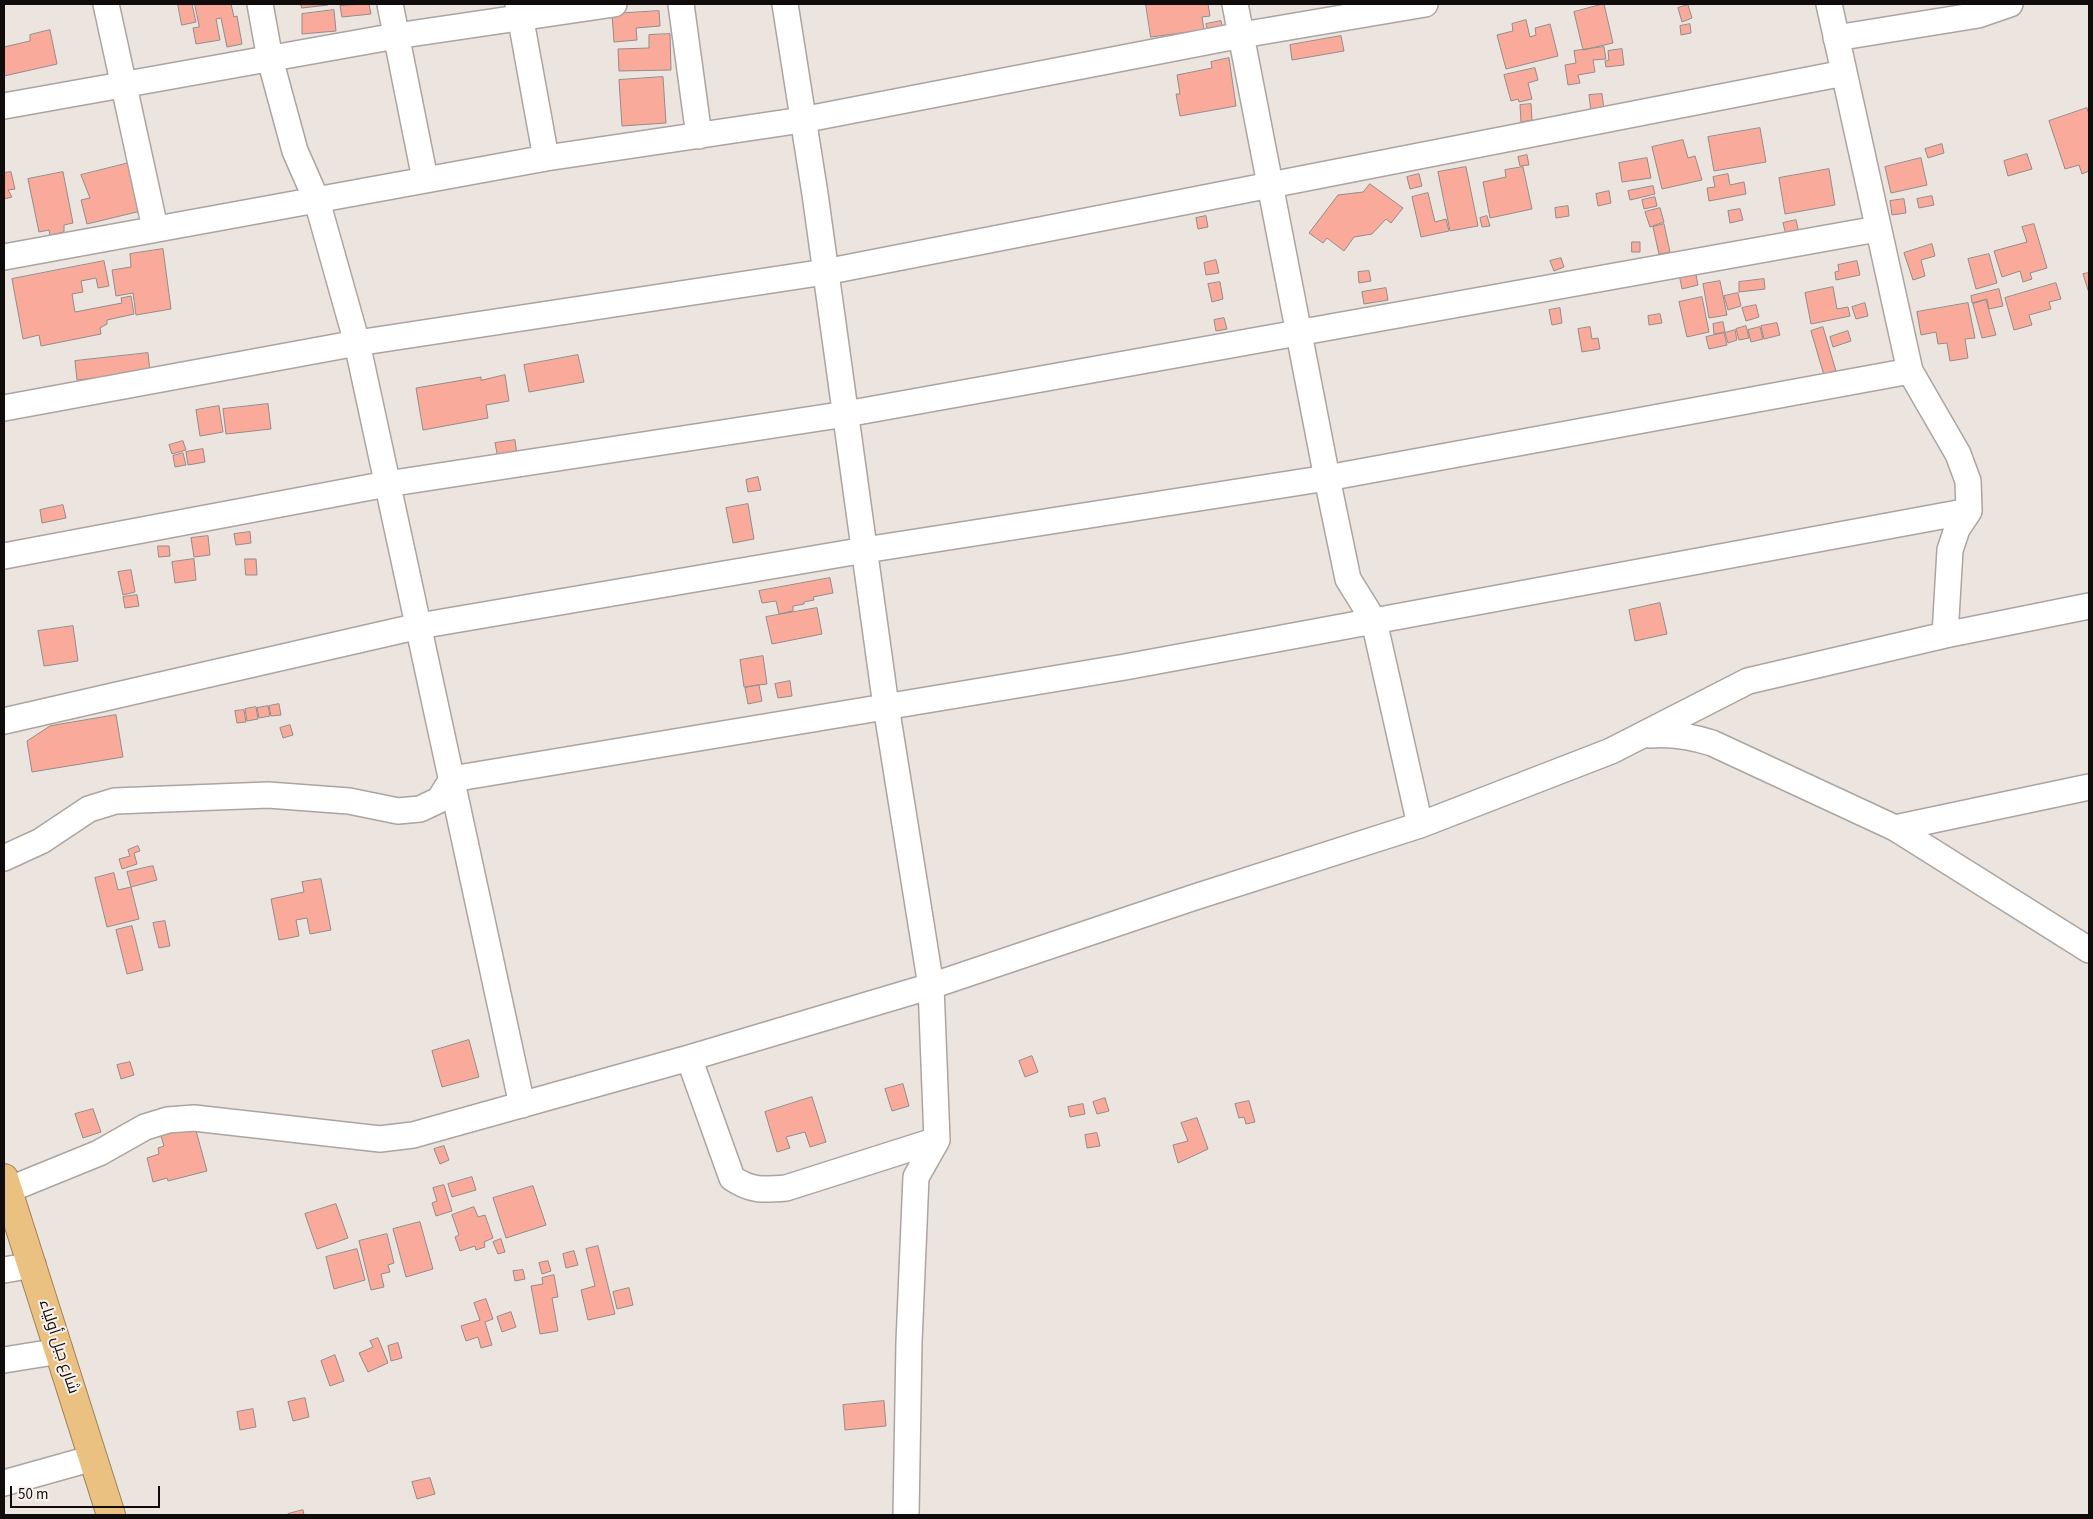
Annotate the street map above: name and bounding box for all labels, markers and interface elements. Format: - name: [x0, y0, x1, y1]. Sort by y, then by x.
- street label: شارع جبل أولياء: [34, 1298, 82, 1396]
- scale bar: [12, 1476, 162, 1508]
- text: 50 m: [18, 1484, 48, 1505]

